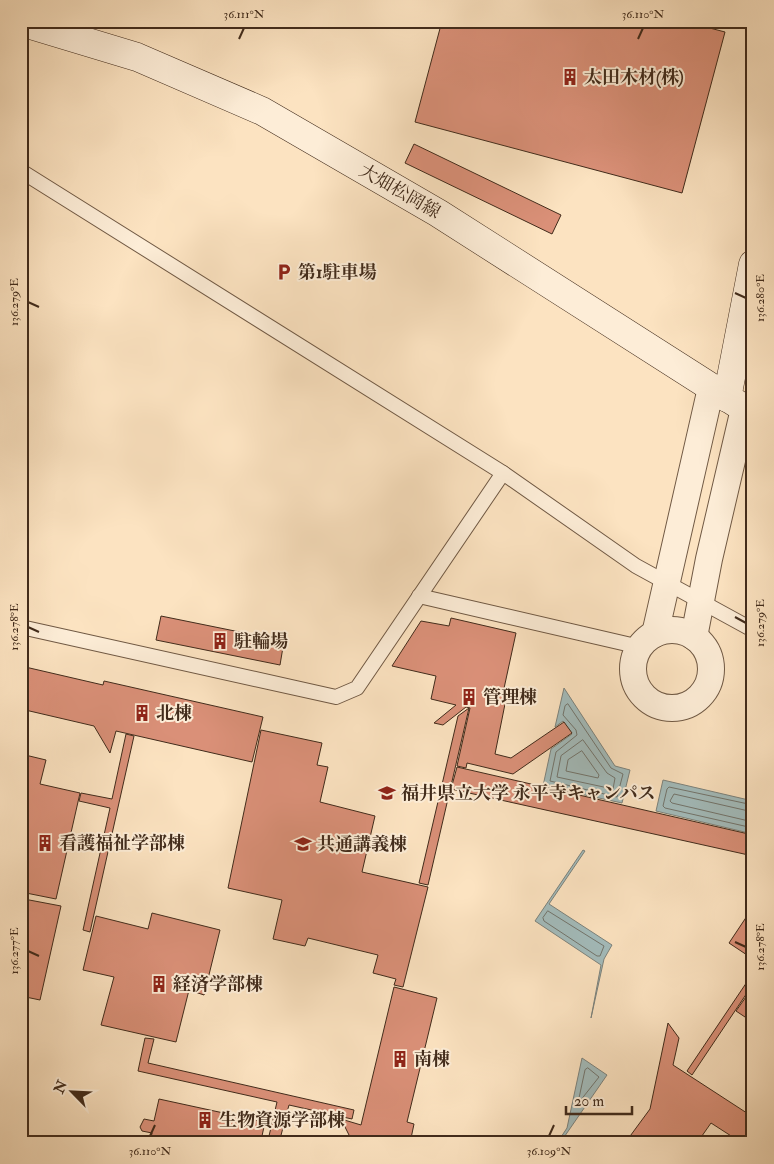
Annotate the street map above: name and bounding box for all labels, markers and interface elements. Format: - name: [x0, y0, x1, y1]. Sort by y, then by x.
- text: 36.111°N: [224, 7, 265, 22]
- text: 36.110°N: [622, 7, 665, 22]
- place label: 太田木材(株): [584, 66, 684, 89]
- building icon: 太田木材(株): [560, 67, 580, 87]
- street label: 大畑松岡線: [355, 159, 444, 224]
- place label: 第1駐車場: [298, 261, 376, 284]
- parking icon: 第1駐車場: [274, 262, 294, 282]
- text: 136.280°E: [753, 274, 768, 322]
- text: 136.279°E: [7, 278, 22, 326]
- text: 136.279°E: [753, 599, 768, 647]
- text: 136.278°E: [7, 603, 22, 651]
- place label: 駐輪場: [234, 630, 288, 653]
- building icon: 駐輪場: [210, 631, 230, 651]
- place label: 管理棟: [483, 686, 537, 709]
- building icon: 管理棟: [459, 687, 479, 707]
- place label: 北棟: [156, 702, 192, 725]
- building icon: 北棟: [132, 703, 152, 723]
- place label: 福井県立大学 永平寺キャンパス: [401, 782, 656, 805]
- school or university icon: 福井県立大学 永平寺キャンパス: [377, 783, 397, 803]
- place label: 看護福祉学部棟: [59, 832, 185, 855]
- building icon: 看護福祉学部棟: [35, 833, 55, 853]
- place label: 共通講義棟: [317, 833, 407, 856]
- school or university icon: 共通講義棟: [293, 834, 313, 854]
- text: 136.278°E: [753, 923, 768, 971]
- text: 136.277°E: [7, 927, 22, 975]
- place label: 経済学部棟: [173, 973, 263, 996]
- building icon: 経済学部棟: [149, 974, 169, 994]
- place label: 南棟: [414, 1048, 450, 1071]
- building icon: 南棟: [390, 1049, 410, 1069]
- north arrow: [48, 1066, 98, 1116]
- text: N: [50, 1077, 71, 1097]
- scale bar: [566, 1084, 633, 1116]
- text: 20 m: [574, 1092, 604, 1111]
- place label: 生物資源学部棟: [219, 1109, 345, 1132]
- building icon: 生物資源学部棟: [195, 1110, 215, 1130]
- text: 36.110°N: [129, 1144, 172, 1159]
- text: 36.109°N: [527, 1144, 571, 1159]

